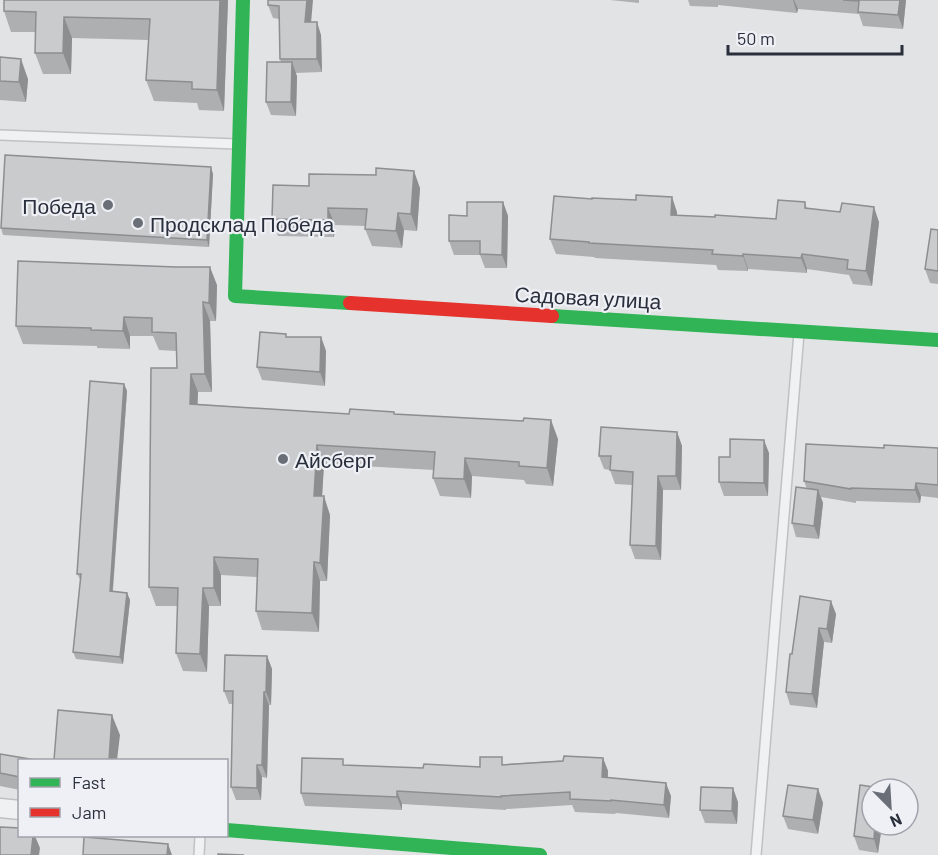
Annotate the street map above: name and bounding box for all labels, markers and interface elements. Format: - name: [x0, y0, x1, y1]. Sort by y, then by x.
- scale bar: [728, 18, 902, 56]
- text: 50 m: [737, 27, 775, 49]
- place label: Победа: [22, 193, 96, 218]
- marker: Победа: [101, 198, 115, 212]
- place label: Продсклад Победа: [150, 211, 335, 236]
- marker: Продсклад Победа: [131, 216, 145, 230]
- street label: Садовая улица: [514, 281, 662, 313]
- place label: Айсберг: [295, 447, 374, 472]
- marker: Айсберг: [276, 452, 290, 466]
- legend: [18, 759, 228, 837]
- text: Fast: [72, 771, 106, 793]
- north arrow: [860, 777, 920, 837]
- text: Jam: [72, 801, 106, 823]
- text: N: [888, 810, 905, 832]

